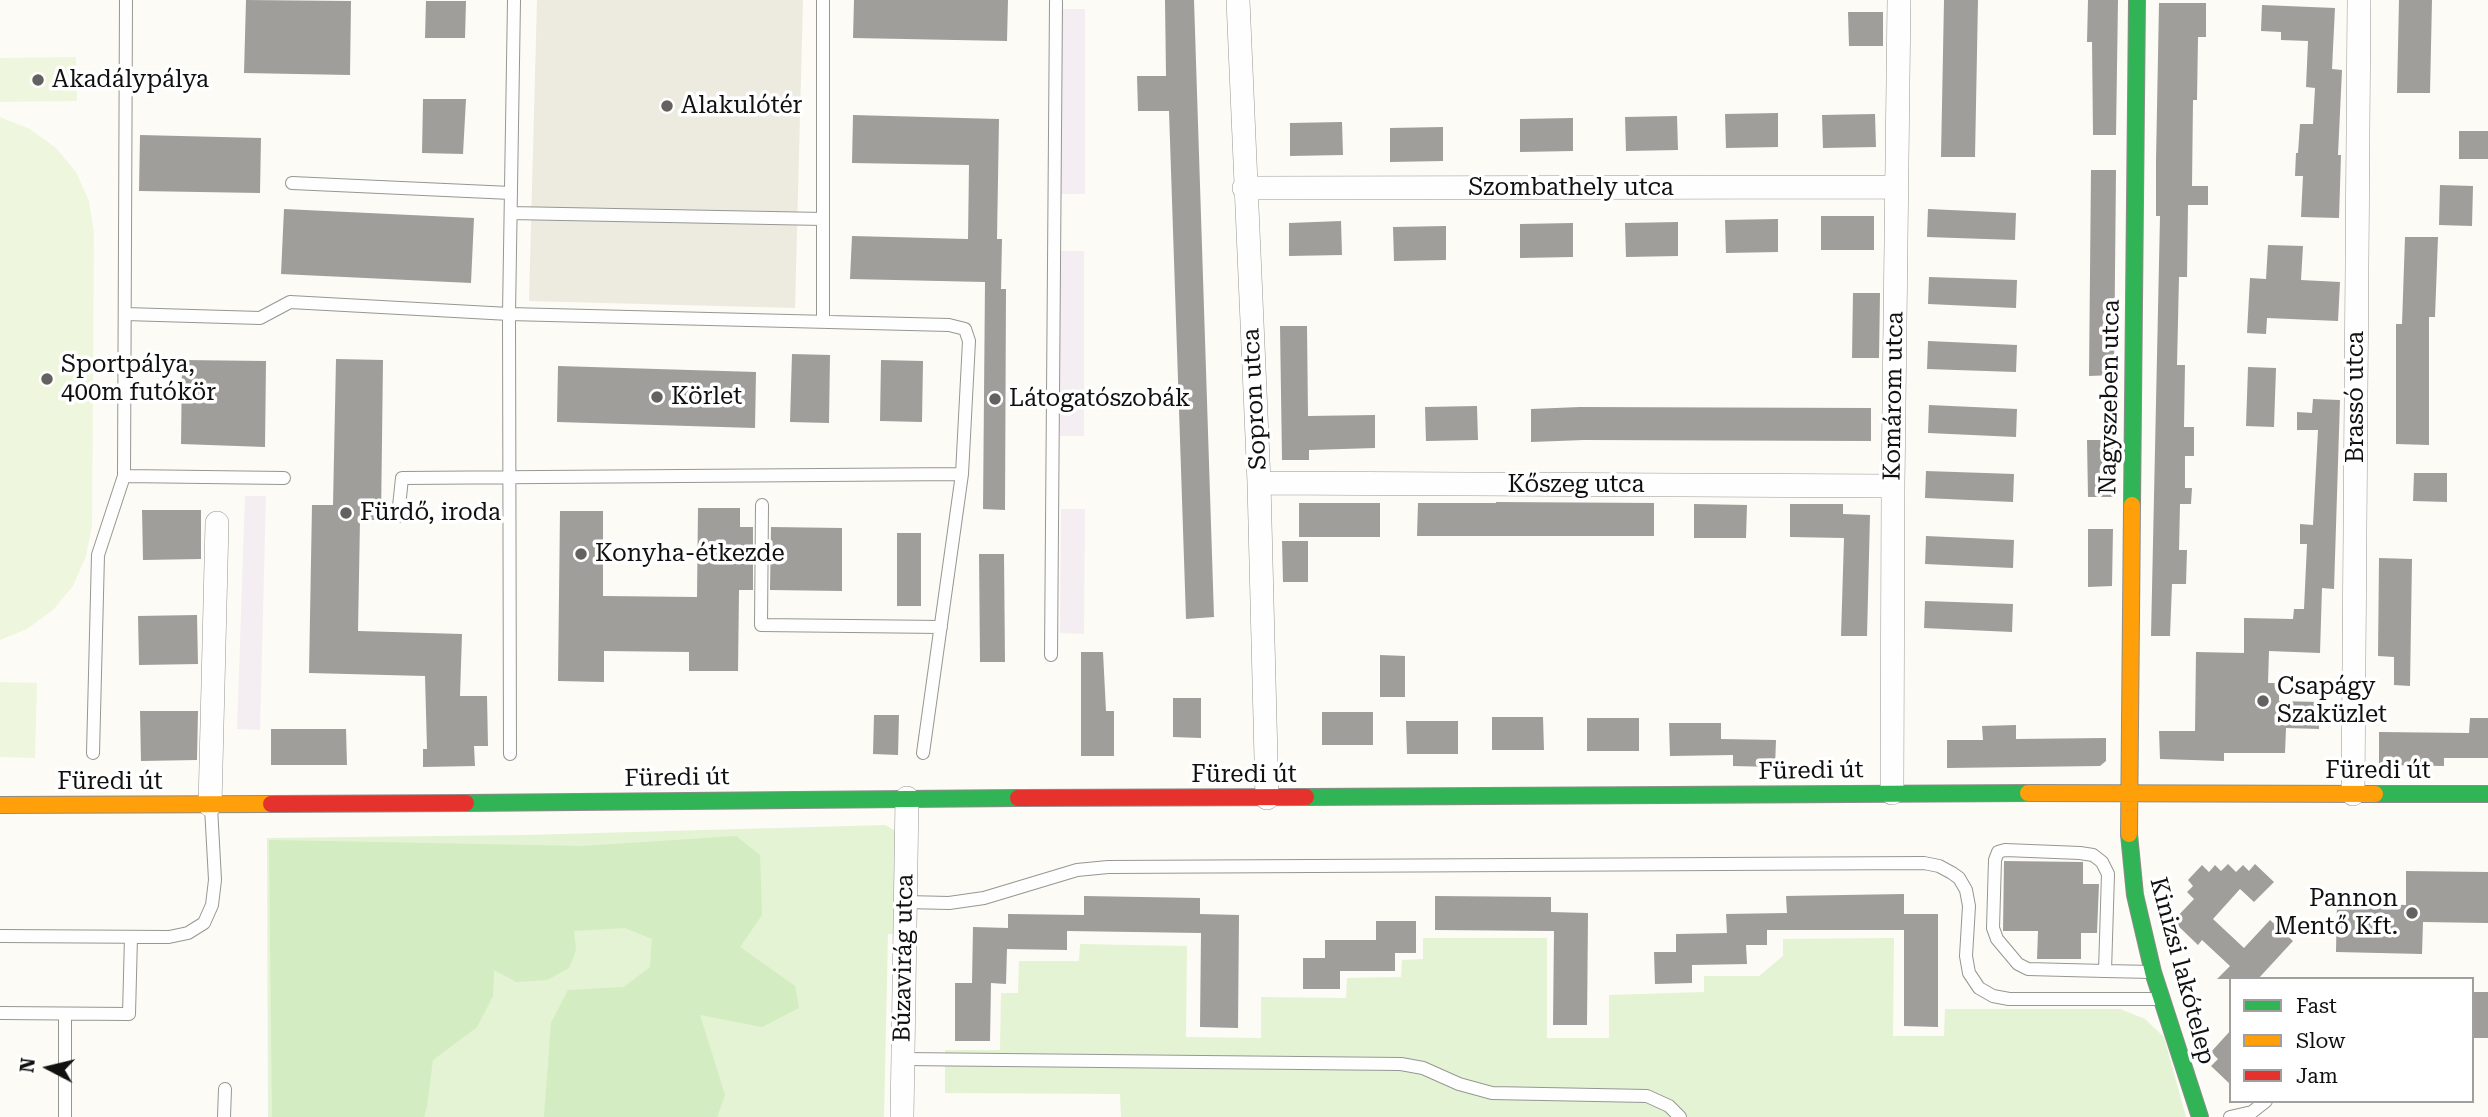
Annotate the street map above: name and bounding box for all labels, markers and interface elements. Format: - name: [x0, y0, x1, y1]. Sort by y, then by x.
- place label: Akadálypálya: [52, 66, 209, 94]
- marker: Akadálypálya: [30, 72, 46, 88]
- place label: Alakulótér: [681, 92, 802, 120]
- marker: Alakulótér: [659, 98, 675, 114]
- street label: Szombathely utca: [1468, 174, 1674, 202]
- street label: Nagyszeben utca: [2094, 299, 2126, 495]
- street label: Komárom utca: [1878, 311, 1910, 481]
- street label: Sopron utca: [1237, 327, 1273, 471]
- street label: Brassó utca: [2342, 331, 2370, 463]
- place label: Sportpálya, 400m futókör: [61, 351, 216, 407]
- marker: Sportpálya, 400m futókör: [39, 371, 55, 387]
- place label: Körlet: [671, 383, 742, 411]
- place label: Látogatószobák: [1009, 385, 1190, 413]
- marker: Körlet: [649, 389, 665, 405]
- marker: Látogatószobák: [987, 391, 1003, 407]
- street label: Kőszeg utca: [1507, 471, 1645, 499]
- place label: Fürdő, iroda: [360, 499, 501, 527]
- marker: Fürdő, iroda: [338, 505, 354, 521]
- place label: Konyha-étkezde: [595, 540, 785, 568]
- marker: Konyha-étkezde: [573, 546, 589, 562]
- place label: Csapágy Szaküzlet: [2277, 673, 2387, 729]
- marker: Csapágy Szaküzlet: [2255, 693, 2271, 709]
- street label: Füredi út: [1758, 756, 1864, 786]
- street label: Füredi út: [2325, 757, 2431, 785]
- street label: Füredi út: [1191, 761, 1297, 789]
- street label: Füredi út: [624, 763, 730, 793]
- street label: Füredi út: [57, 768, 163, 796]
- street label: Búzavirág utca: [888, 874, 920, 1042]
- street label: Kinizsi lakótelep: [2143, 874, 2221, 1068]
- place label: Pannon Mentő Kft.: [2274, 885, 2398, 941]
- marker: Pannon Mentő Kft.: [2404, 905, 2420, 921]
- legend: [2229, 977, 2474, 1103]
- text: Fast: [2296, 994, 2337, 1018]
- text: Slow: [2296, 1029, 2345, 1053]
- north arrow: [14, 1033, 84, 1103]
- text: N: [15, 1057, 40, 1074]
- text: Jam: [2296, 1064, 2338, 1088]

